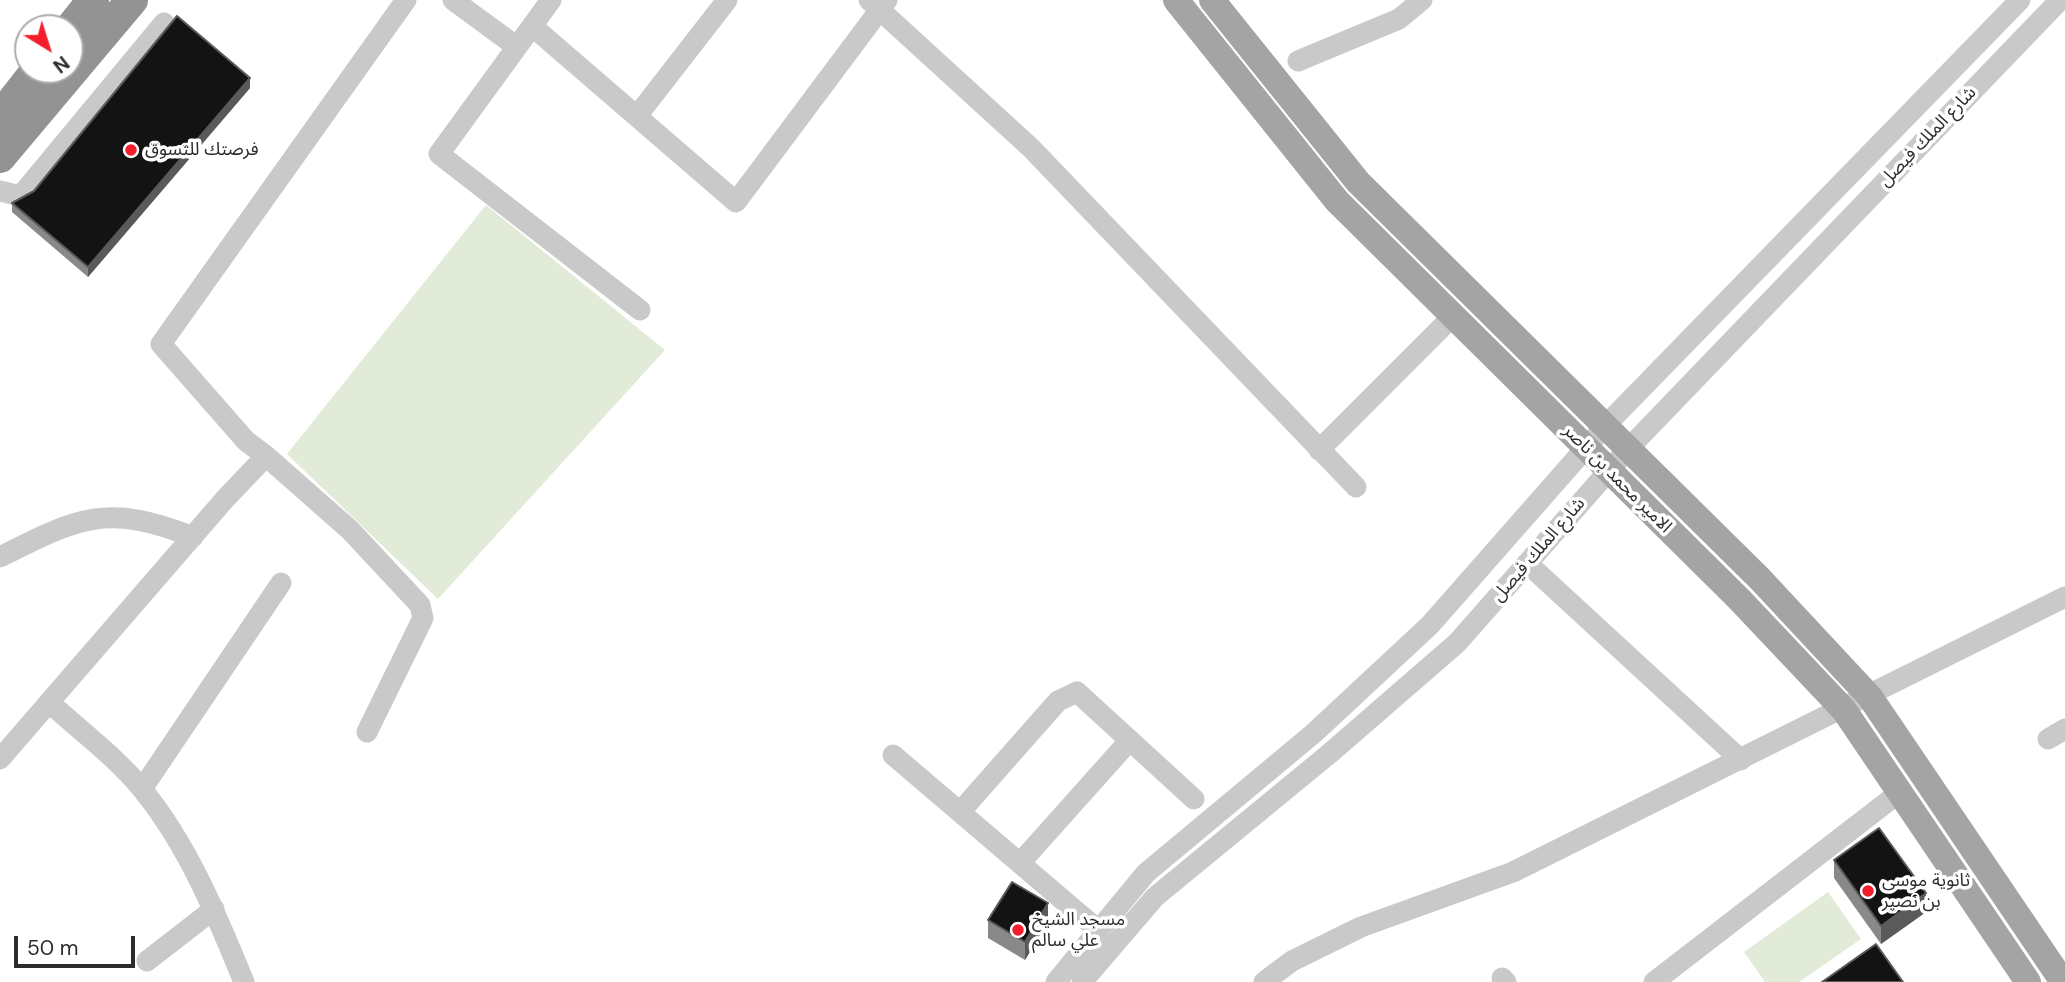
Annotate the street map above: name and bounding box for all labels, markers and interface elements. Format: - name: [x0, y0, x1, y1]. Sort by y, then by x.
- north arrow: [14, 14, 84, 84]
- text: N: [48, 50, 74, 78]
- street label: شارع الملك فيصل: [1875, 82, 1981, 192]
- place label: فرصتك للتسوق: [145, 139, 259, 161]
- marker: فرصتك للتسوق: [123, 142, 139, 158]
- street label: الامير محمد بن ناصر: [1558, 420, 1676, 538]
- street label: شارع الملك فيصل: [1488, 493, 1590, 607]
- place label: ثانوية موسى بن نصير: [1882, 870, 1970, 912]
- marker: ثانوية موسى بن نصير: [1860, 883, 1876, 899]
- place label: مسجد الشيخ علي سالم: [1032, 909, 1125, 951]
- scale bar: [18, 922, 138, 966]
- marker: مسجد الشيخ علي سالم: [1010, 922, 1026, 938]
- text: 50 m: [27, 934, 78, 962]

